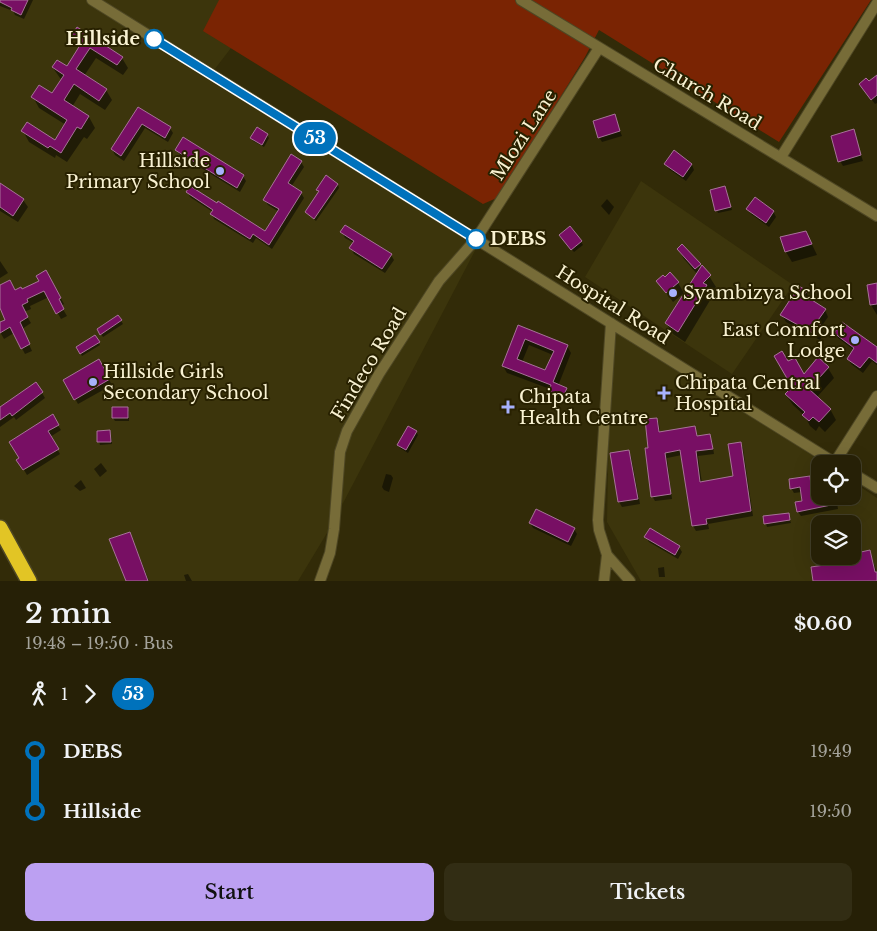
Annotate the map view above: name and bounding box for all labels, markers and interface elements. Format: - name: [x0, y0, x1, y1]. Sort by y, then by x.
- place label: Hillside: [66, 28, 140, 50]
- marker: Hillside: [144, 29, 164, 49]
- street label: Church Road: [649, 53, 765, 135]
- street label: Mlozi Lane: [486, 85, 562, 185]
- line badge: 53: [292, 122, 338, 154]
- text: 53: [304, 127, 326, 149]
- place label: Hillside Primary School: [66, 150, 210, 193]
- marker: Hillside Primary School: [214, 165, 226, 177]
- place label: DEBS: [490, 228, 546, 250]
- marker: DEBS: [466, 229, 486, 249]
- street label: Hospital Road: [552, 261, 674, 349]
- place label: Syambizya School: [683, 282, 852, 304]
- marker: Syambizya School: [667, 287, 679, 299]
- street label: Findeco Road: [327, 304, 411, 424]
- place label: East Comfort Lodge: [722, 319, 845, 362]
- marker: East Comfort Lodge: [849, 334, 861, 346]
- place label: Hillside Girls Secondary School: [103, 361, 269, 404]
- place label: Chipata Central Hospital: [675, 372, 820, 415]
- marker: Hillside Girls Secondary School: [87, 376, 99, 388]
- place label: Chipata Health Centre: [519, 386, 648, 429]
- marker: Chipata Central Hospital: [657, 386, 671, 400]
- marker: Chipata Health Centre: [501, 400, 515, 414]
- map controls: [811, 455, 861, 565]
- button: locate: [811, 455, 861, 505]
- button: layers: [811, 515, 861, 565]
- text: 2 min: [25, 596, 111, 631]
- text: $0.60: [794, 612, 852, 635]
- text: 19:48 – 19:50 · Bus: [25, 633, 173, 653]
- icon: walk: [25, 680, 53, 708]
- icon: forward: [76, 680, 104, 708]
- text: 53: [122, 683, 144, 705]
- text: 1: [61, 684, 68, 704]
- text: DEBS: [63, 740, 123, 763]
- text: 19:49: [810, 741, 852, 761]
- text: Hillside: [63, 800, 141, 823]
- text: 19:50: [810, 801, 852, 821]
- button: Start: [25, 863, 434, 921]
- button: Tickets: [444, 863, 852, 921]

